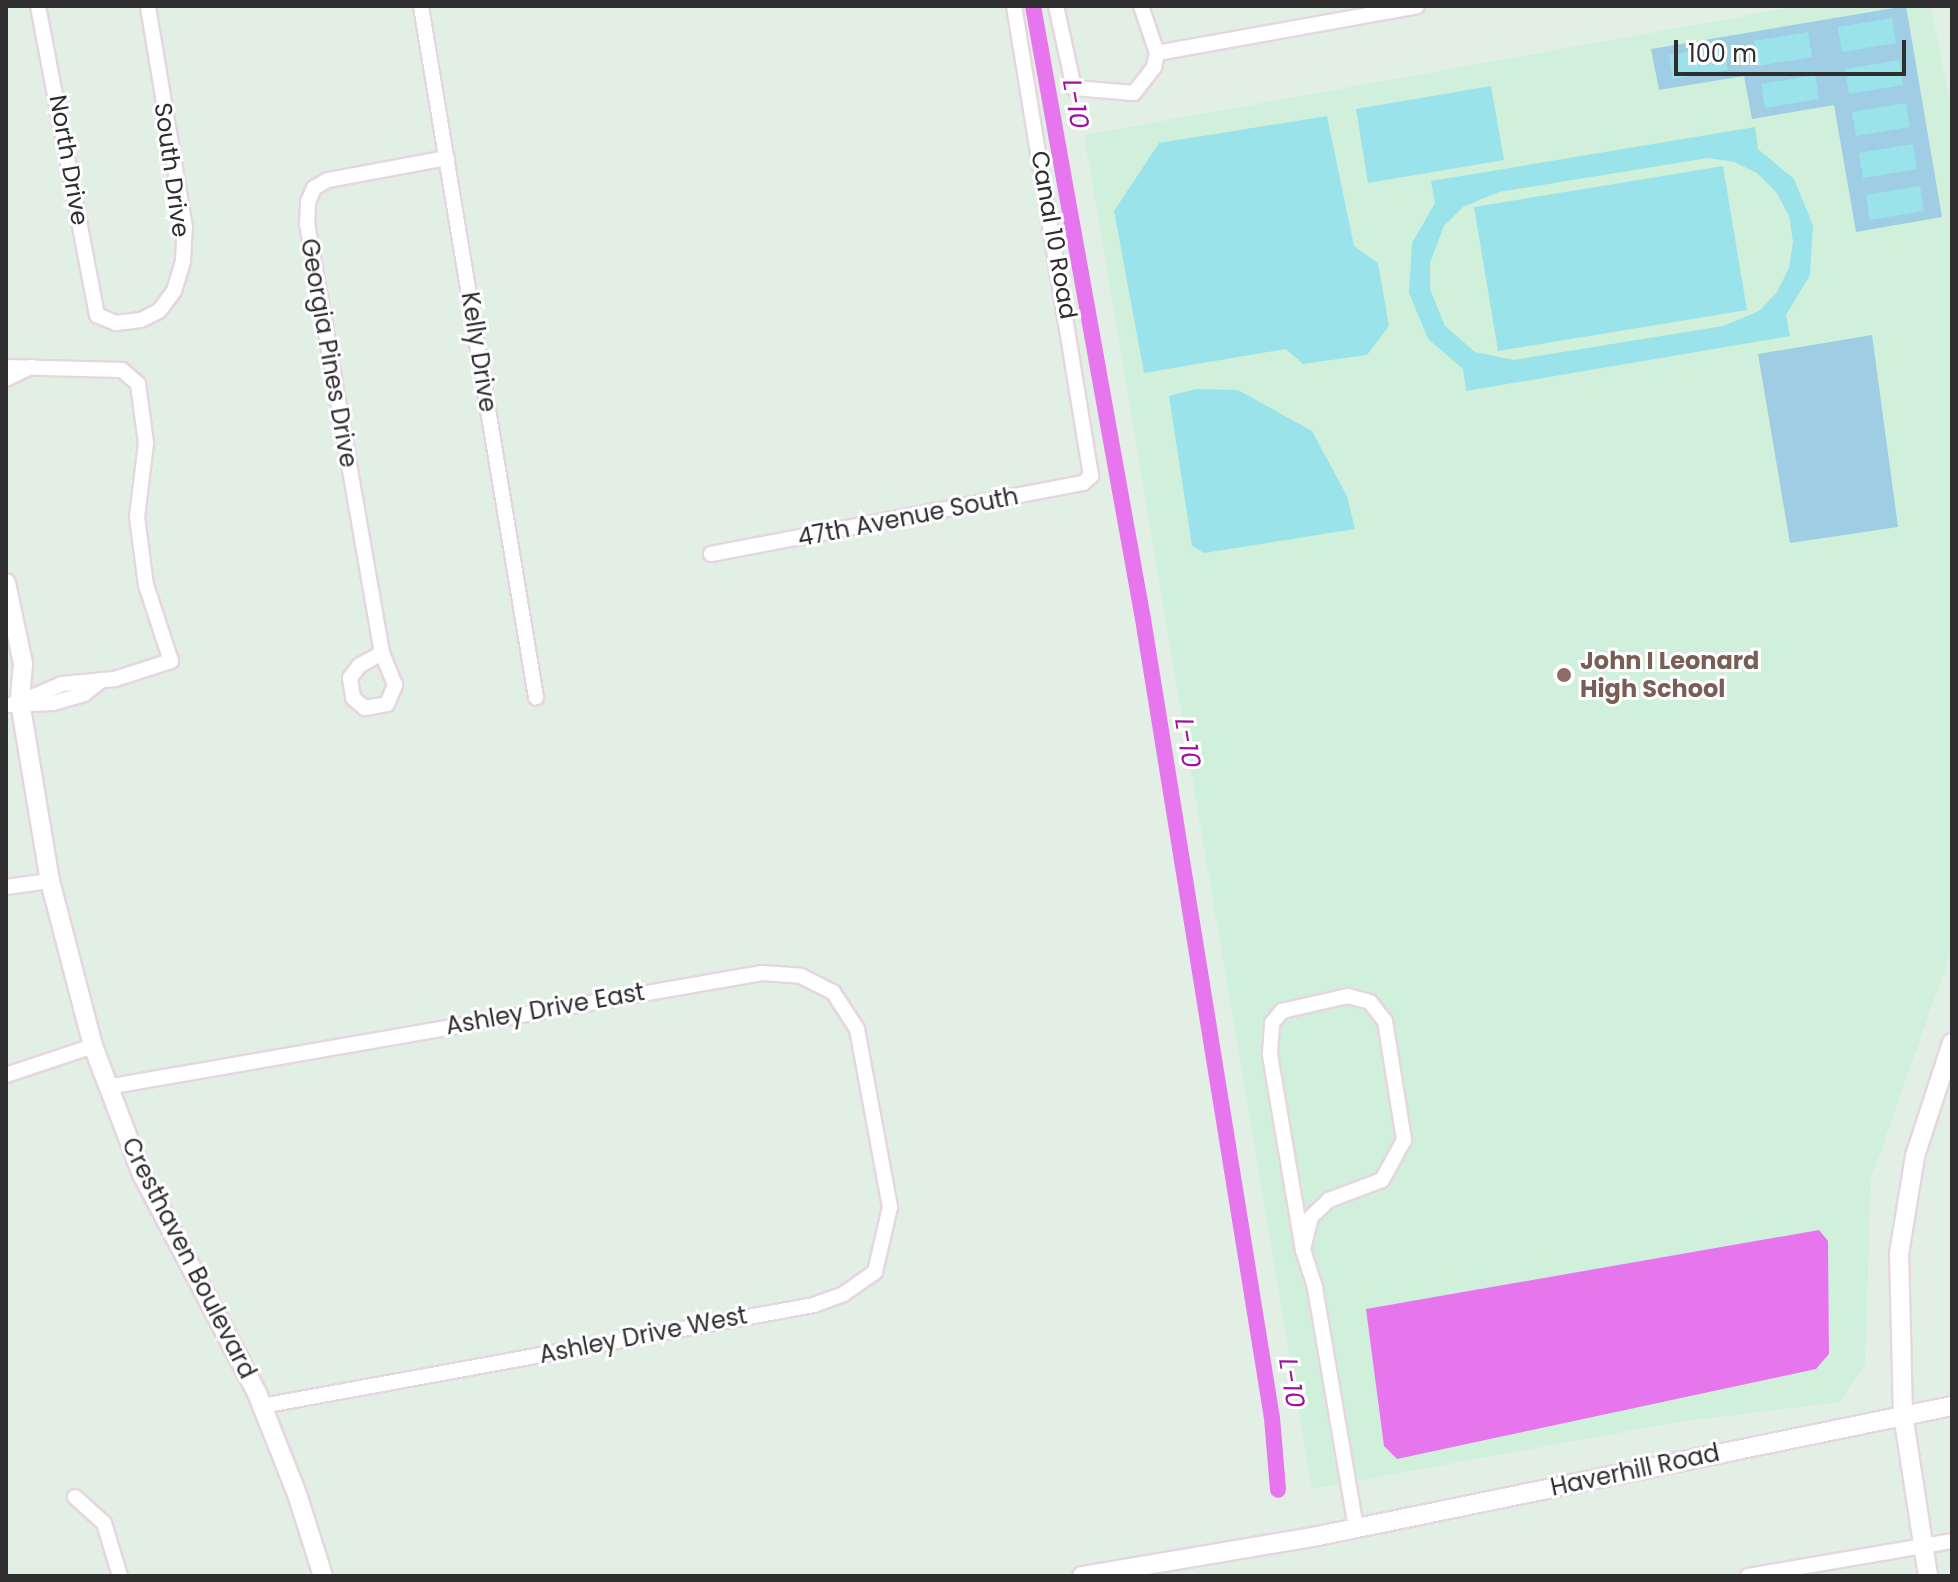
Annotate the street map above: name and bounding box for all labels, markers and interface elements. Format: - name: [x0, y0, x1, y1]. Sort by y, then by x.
- scale bar: [1678, 24, 1910, 74]
- text: 100 m: [1688, 37, 1757, 70]
- water label: L-10: [1055, 77, 1095, 131]
- street label: North Drive: [43, 93, 95, 227]
- street label: South Drive: [148, 101, 196, 239]
- street label: Canal 10 Road: [1025, 149, 1083, 321]
- street label: Georgia Pines Drive: [295, 236, 363, 470]
- street label: Kelly Drive: [455, 290, 503, 414]
- street label: 47th Avenue South: [795, 481, 1021, 553]
- place label: John I Leonard High School: [1580, 647, 1759, 703]
- marker: John I Leonard High School: [1555, 666, 1573, 684]
- water label: L-10: [1168, 716, 1206, 770]
- street label: Ashley Drive East: [443, 977, 647, 1041]
- street label: Cresthaven Boulevard: [116, 1133, 262, 1383]
- street label: Ashley Drive West: [537, 1301, 749, 1369]
- water label: L-10: [1272, 1356, 1310, 1410]
- street label: Haverhill Road: [1548, 1438, 1722, 1502]

